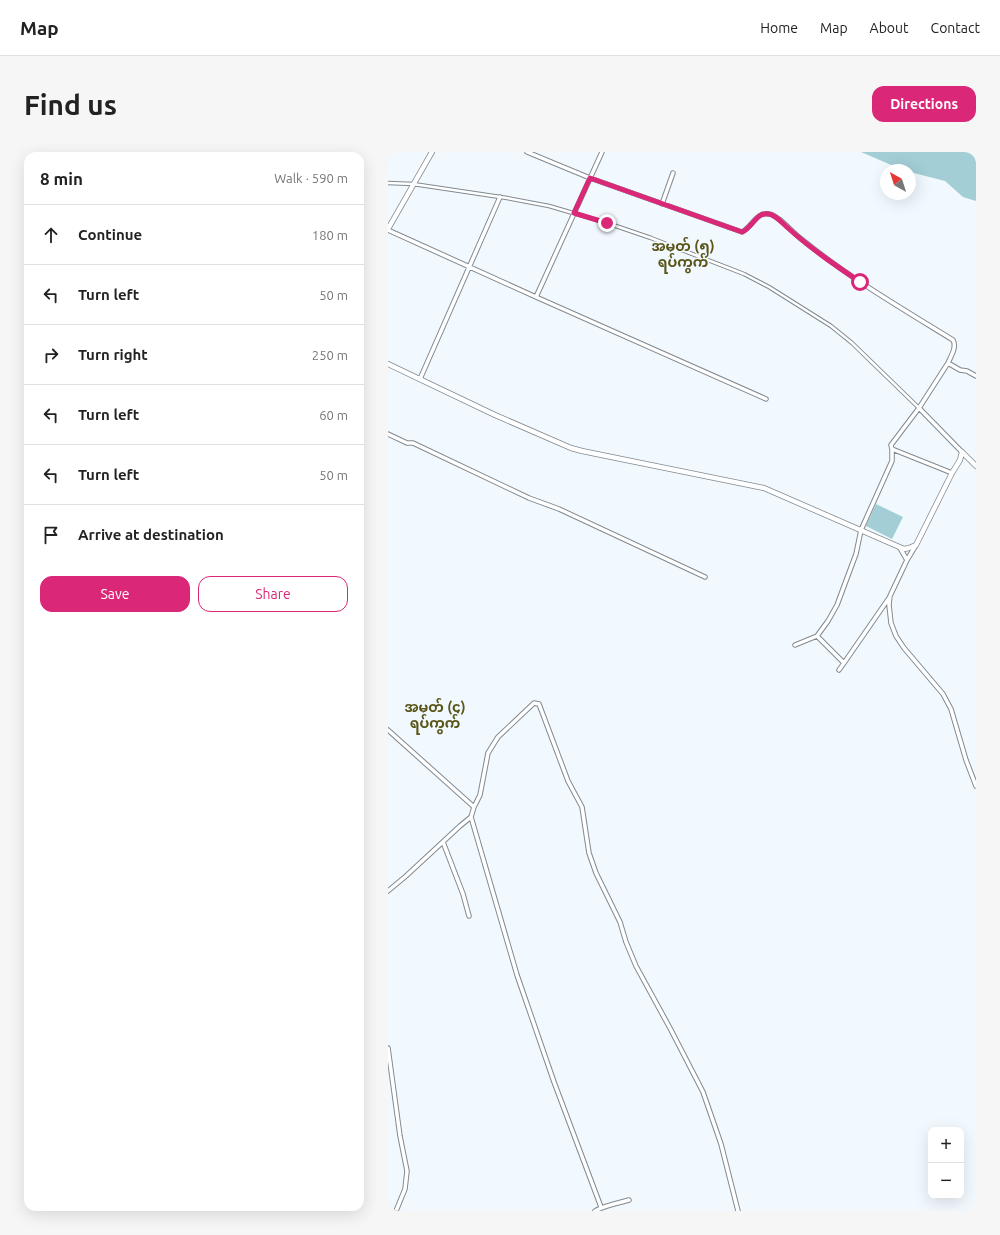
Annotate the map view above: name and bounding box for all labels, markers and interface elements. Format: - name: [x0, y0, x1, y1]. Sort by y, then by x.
- text: Map: [20, 17, 59, 39]
- text: Home: [760, 20, 798, 36]
- text: Map: [820, 20, 848, 36]
- text: About: [870, 20, 909, 36]
- text: Contact: [931, 20, 980, 36]
- button: Directions: [872, 86, 976, 122]
- text: Find us: [24, 89, 117, 120]
- north arrow: [880, 164, 916, 200]
- text: 8 min: [40, 169, 83, 188]
- text: Walk · 590 m: [274, 171, 348, 185]
- route end: [598, 214, 616, 232]
- icon: ahead: [40, 224, 62, 246]
- text: Continue: [78, 226, 142, 243]
- text: 180 m: [312, 228, 348, 242]
- district label: အမှတ် (၅) ရပ်ကွက်: [651, 236, 715, 274]
- route start: [851, 273, 869, 291]
- icon: left: [40, 284, 62, 306]
- text: Turn left: [78, 286, 139, 303]
- text: 50 m: [319, 288, 348, 302]
- icon: right: [40, 344, 62, 366]
- text: Turn right: [78, 346, 148, 363]
- text: 250 m: [312, 348, 348, 362]
- icon: left: [40, 404, 62, 426]
- text: Turn left: [78, 406, 139, 423]
- text: 60 m: [319, 408, 348, 422]
- icon: left: [40, 464, 62, 486]
- text: Turn left: [78, 466, 139, 483]
- text: 50 m: [319, 468, 348, 482]
- icon: arrive: [40, 524, 62, 546]
- text: Arrive at destination: [78, 526, 224, 543]
- button: Save: [40, 576, 190, 612]
- button: Share: [198, 576, 348, 612]
- district label: အမှတ် (၄) ရပ်ကွက်: [404, 697, 466, 735]
- map controls: [928, 1127, 964, 1199]
- button: +: [928, 1127, 964, 1163]
- button: −: [928, 1163, 964, 1199]

